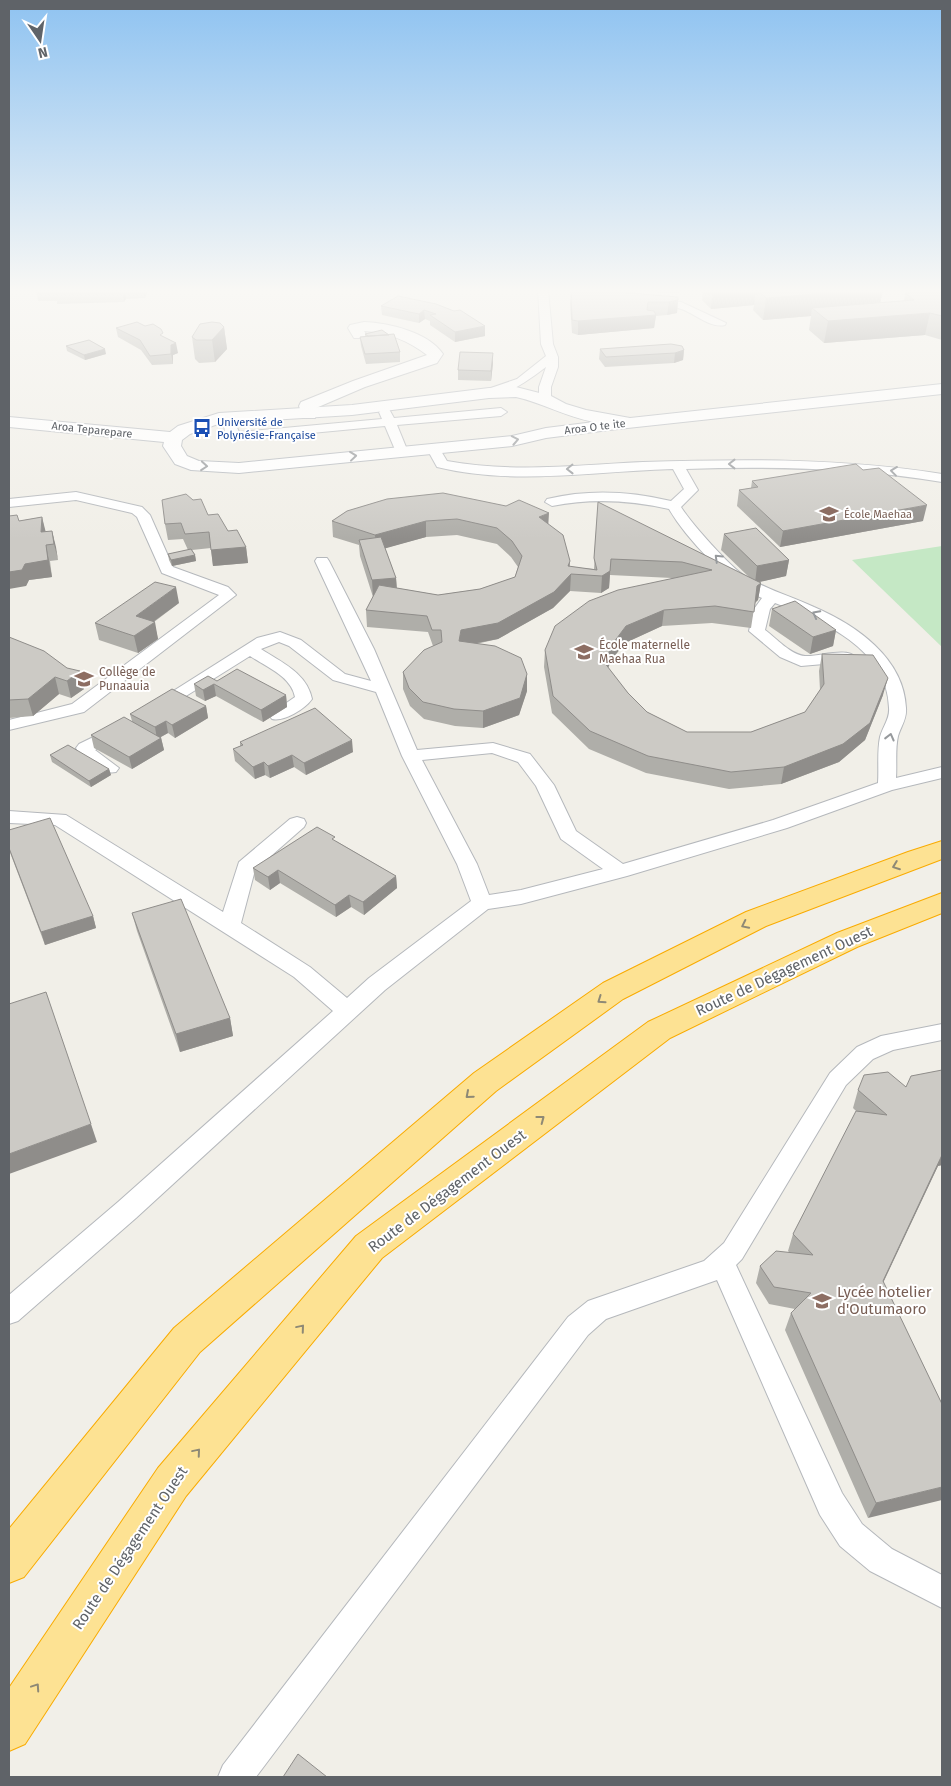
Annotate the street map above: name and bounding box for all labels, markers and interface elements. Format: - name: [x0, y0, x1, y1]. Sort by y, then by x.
- north arrow: [15, 15, 65, 65]
- text: N: [36, 43, 49, 62]
- place label: Université de Polynésie-Française: [217, 416, 316, 442]
- bus stop icon: Université de Polynésie-Française: [191, 417, 213, 439]
- street label: Aroa O te ite: [564, 417, 626, 437]
- street label: Aroa Teparepare: [51, 419, 133, 441]
- one-way arrow: [511, 435, 520, 446]
- one-way arrow: [350, 451, 358, 462]
- one-way arrow: [728, 459, 736, 469]
- one-way arrow: [201, 460, 209, 471]
- one-way arrow: [565, 464, 573, 474]
- one-way arrow: [890, 466, 898, 476]
- school or university icon: École Maehaa: [818, 503, 840, 525]
- place label: École Maehaa: [844, 507, 912, 521]
- one-way arrow: [715, 555, 724, 564]
- one-way arrow: [812, 610, 821, 620]
- place label: École maternelle Maehaa Rua: [599, 637, 690, 666]
- school or university icon: École maternelle Maehaa Rua: [573, 641, 595, 663]
- place label: Collège de Punaauia: [99, 665, 156, 693]
- school or university icon: Collège de Punaauia: [73, 668, 95, 690]
- one-way arrow: [885, 734, 895, 742]
- one-way arrow: [892, 859, 901, 870]
- one-way arrow: [741, 919, 750, 929]
- street label: Route de Dégagement Ouest: [693, 922, 876, 1020]
- one-way arrow: [597, 994, 607, 1003]
- one-way arrow: [466, 1089, 475, 1098]
- one-way arrow: [535, 1116, 544, 1124]
- street label: Route de Dégagement Ouest: [365, 1125, 530, 1256]
- place label: Lycée hotelier d'Outumaoro: [837, 1283, 932, 1318]
- school or university icon: Lycée hotelier d'Outumaoro: [811, 1290, 833, 1312]
- one-way arrow: [296, 1325, 304, 1334]
- one-way arrow: [191, 1449, 200, 1458]
- street label: Route de Dégagement Ouest: [69, 1463, 192, 1633]
- one-way arrow: [30, 1684, 39, 1693]

